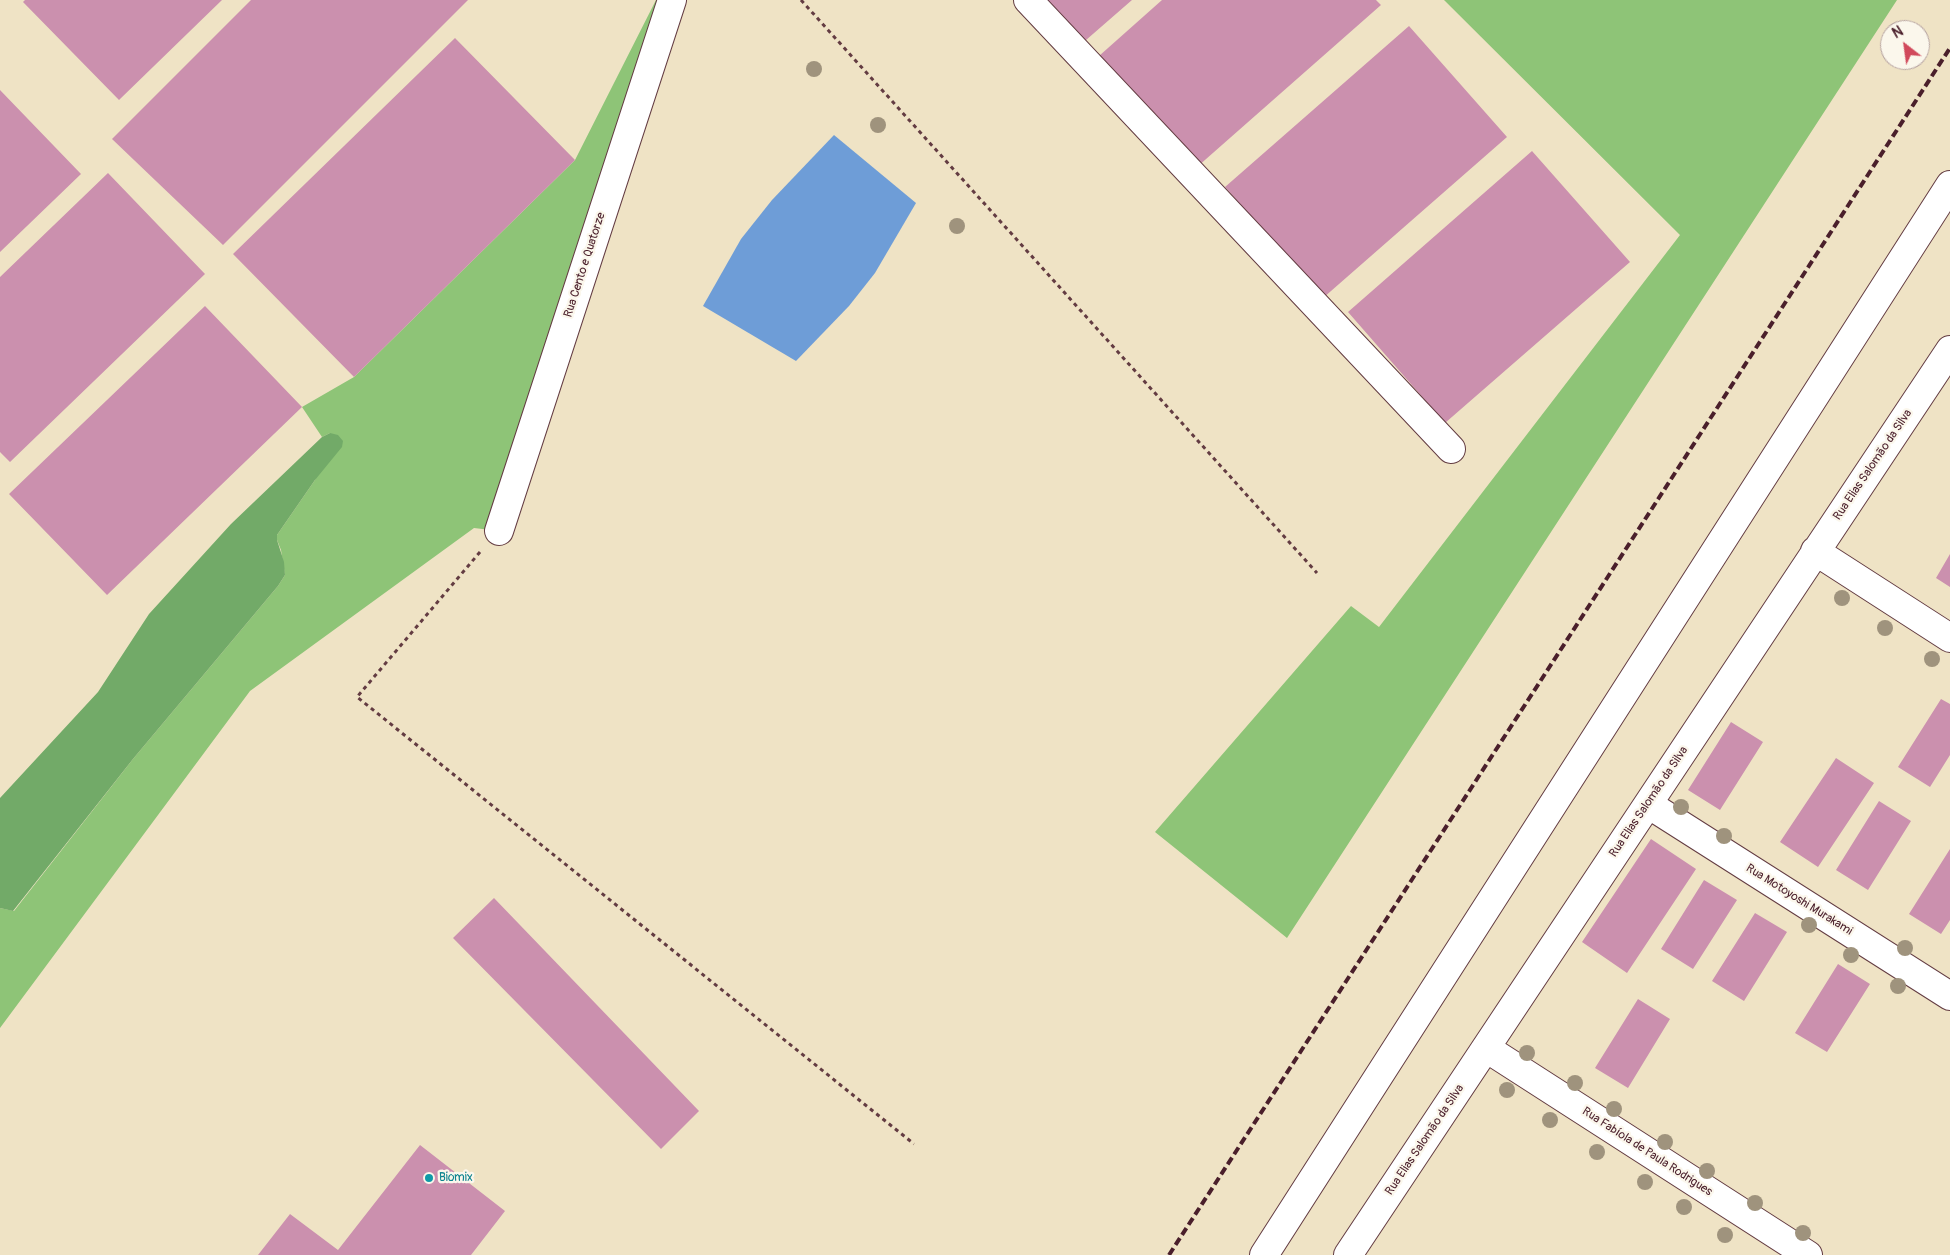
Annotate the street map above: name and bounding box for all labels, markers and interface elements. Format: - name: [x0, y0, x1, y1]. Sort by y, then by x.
- north arrow: [1880, 20, 1930, 70]
- text: N: [1889, 23, 1906, 42]
- street label: Rua Cento e Quatorze: [561, 211, 609, 319]
- street label: Rua Elias Salomão da Silva: [1831, 407, 1915, 523]
- street label: Rua Elias Salomão da Silva: [1607, 744, 1691, 860]
- street label: Rua Motoyoshi Murakami: [1743, 861, 1855, 939]
- street label: Rua Elias Salomão da Silva: [1383, 1082, 1467, 1198]
- street label: Rua Fabíola de Paula Rodrigues: [1579, 1105, 1715, 1199]
- place label: Biomix: [439, 1171, 473, 1185]
- marker: Biomix: [423, 1172, 435, 1184]

